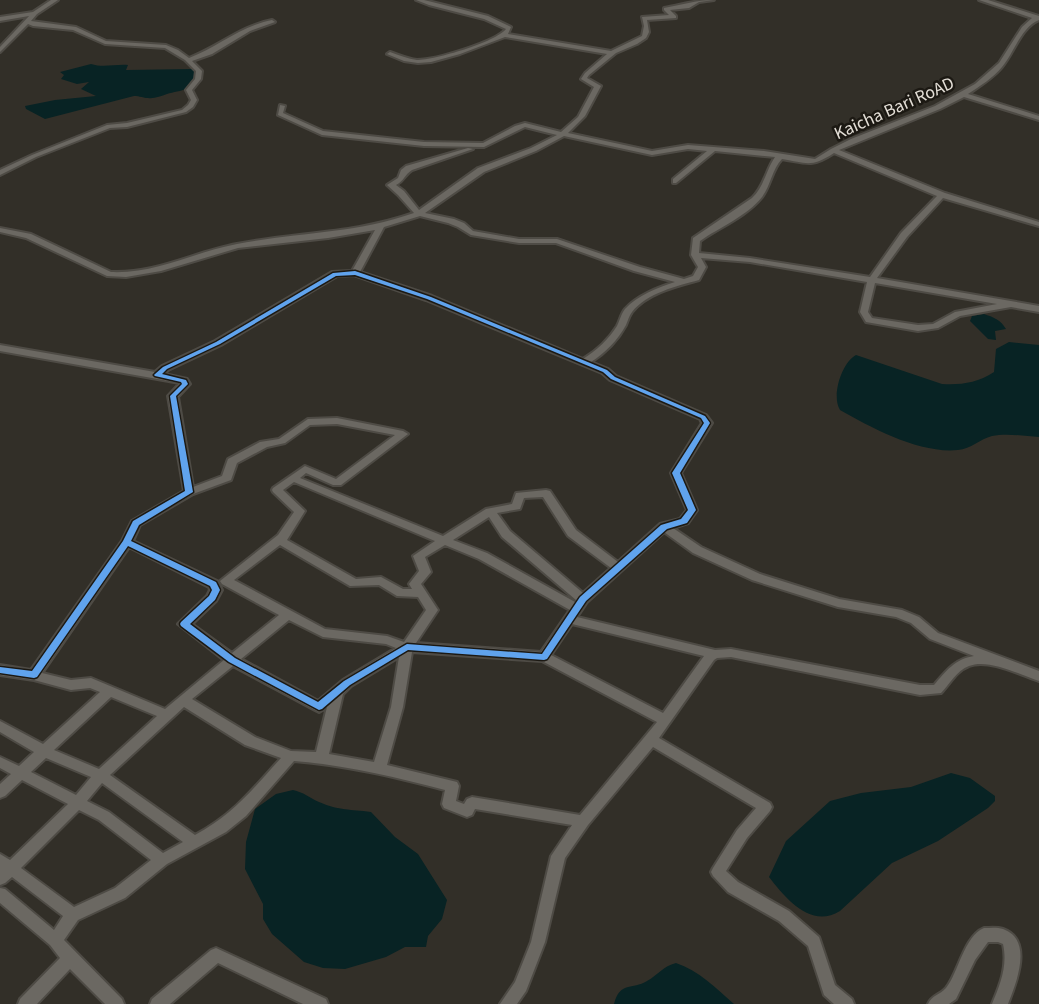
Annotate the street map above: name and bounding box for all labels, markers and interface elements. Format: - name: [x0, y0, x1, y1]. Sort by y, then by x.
- street label: Kaicha Bari RoAD: [830, 71, 958, 146]

